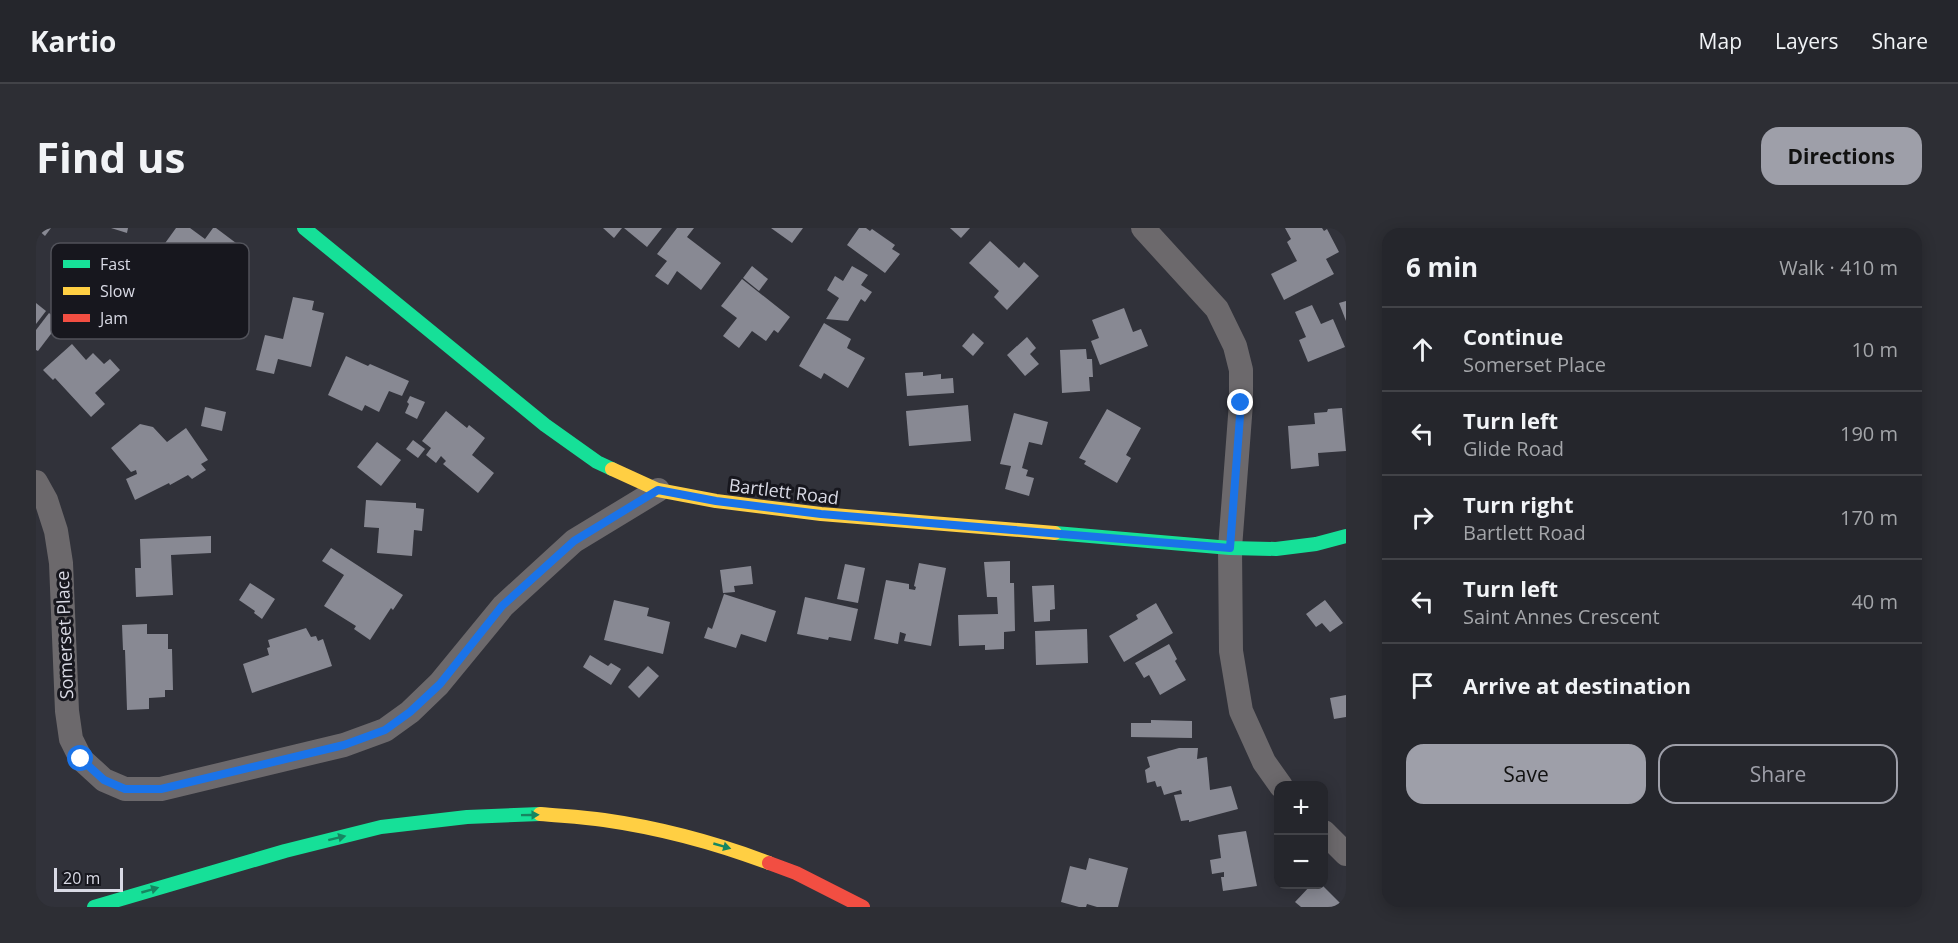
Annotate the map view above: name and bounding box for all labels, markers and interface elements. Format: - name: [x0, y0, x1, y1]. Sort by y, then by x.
- text: Kartio: [30, 22, 116, 60]
- text: Map: [1699, 27, 1742, 55]
- text: Layers: [1775, 27, 1839, 55]
- text: Share: [1872, 27, 1928, 55]
- button: Directions: [1761, 127, 1922, 185]
- text: Find us: [36, 128, 185, 185]
- legend: [51, 243, 249, 339]
- text: 6 min: [1406, 249, 1478, 285]
- text: Fast: [100, 253, 131, 275]
- text: Walk · 410 m: [1779, 254, 1898, 281]
- text: Slow: [100, 280, 135, 302]
- text: Jam: [98, 307, 128, 329]
- text: Continue: [1463, 321, 1563, 351]
- icon: ahead: [1406, 333, 1439, 366]
- text: 10 m: [1851, 336, 1898, 363]
- text: Somerset Place: [1463, 351, 1606, 378]
- route end: [1227, 389, 1253, 415]
- text: Turn left: [1463, 405, 1558, 435]
- icon: left: [1406, 417, 1439, 450]
- text: 190 m: [1840, 420, 1898, 447]
- text: Glide Road: [1463, 435, 1564, 462]
- street label: Bartlett Road: [728, 472, 840, 510]
- text: Turn right: [1463, 489, 1574, 519]
- icon: right: [1406, 501, 1439, 534]
- text: 170 m: [1840, 504, 1898, 531]
- text: Bartlett Road: [1463, 519, 1586, 546]
- street label: Somerset Place: [50, 570, 78, 700]
- text: Turn left: [1463, 573, 1558, 603]
- icon: left: [1406, 585, 1439, 618]
- text: 40 m: [1851, 588, 1898, 615]
- text: Saint Annes Crescent: [1463, 603, 1660, 630]
- icon: arrive: [1406, 669, 1439, 702]
- text: Arrive at destination: [1463, 670, 1691, 700]
- button: Save: [1406, 744, 1646, 804]
- button: Share: [1658, 744, 1898, 804]
- route start: [67, 745, 93, 771]
- map controls: [1274, 781, 1328, 889]
- button: +: [1274, 781, 1328, 835]
- one-way arrow: [521, 810, 540, 819]
- one-way arrow: [328, 833, 347, 843]
- button: −: [1274, 835, 1328, 889]
- one-way arrow: [713, 842, 731, 851]
- scale bar: [54, 865, 123, 892]
- text: 20 m: [63, 867, 100, 889]
- one-way arrow: [141, 885, 159, 895]

